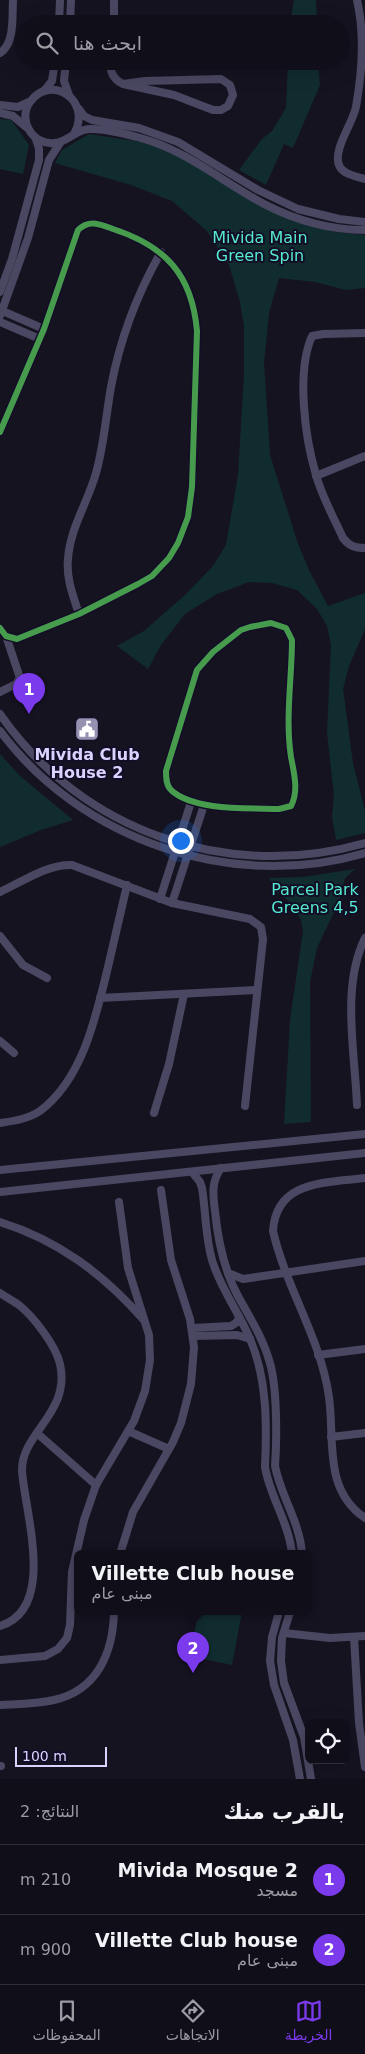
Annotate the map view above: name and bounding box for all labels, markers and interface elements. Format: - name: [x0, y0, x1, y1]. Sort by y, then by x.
- search box: [15, 15, 350, 70]
- icon: search: [33, 29, 61, 57]
- text: ابحث هنا: [73, 32, 142, 54]
- park label: Mivida Main Green Spin: [212, 228, 308, 265]
- pin: 1: [13, 673, 45, 714]
- public building icon: Mivida Club House 2: [74, 716, 100, 742]
- place label: Mivida Club House 2: [34, 745, 140, 782]
- your location: [168, 828, 194, 854]
- park label: Parcel Park Greens 4,5: [271, 880, 360, 917]
- popup: [74, 1550, 312, 1615]
- text: Villette Club house: [92, 1562, 294, 1584]
- text: مبنى عام: [92, 1584, 153, 1603]
- pin: 2: [177, 1632, 209, 1673]
- map controls: [305, 1719, 350, 1764]
- button: locate: [305, 1719, 350, 1764]
- scale bar: [15, 1744, 108, 1767]
- text: 100 m: [22, 1748, 67, 1764]
- text: بالقرب منك: [224, 1800, 345, 1824]
- text: النتائج: 2: [20, 1802, 79, 1821]
- text: Mivida Mosque 2: [118, 1859, 298, 1881]
- text: 210 m: [20, 1870, 71, 1889]
- text: 1: [323, 1870, 335, 1889]
- text: مسجد: [256, 1881, 298, 1900]
- text: Villette Club house: [95, 1929, 298, 1951]
- text: 900 m: [20, 1940, 71, 1959]
- text: 2: [323, 1940, 335, 1959]
- text: مبنى عام: [237, 1951, 298, 1970]
- tab: المحفوظات: [33, 1997, 101, 2043]
- tab: الاتجاهات: [166, 1997, 220, 2043]
- tab: الخريطة: [285, 1997, 333, 2043]

